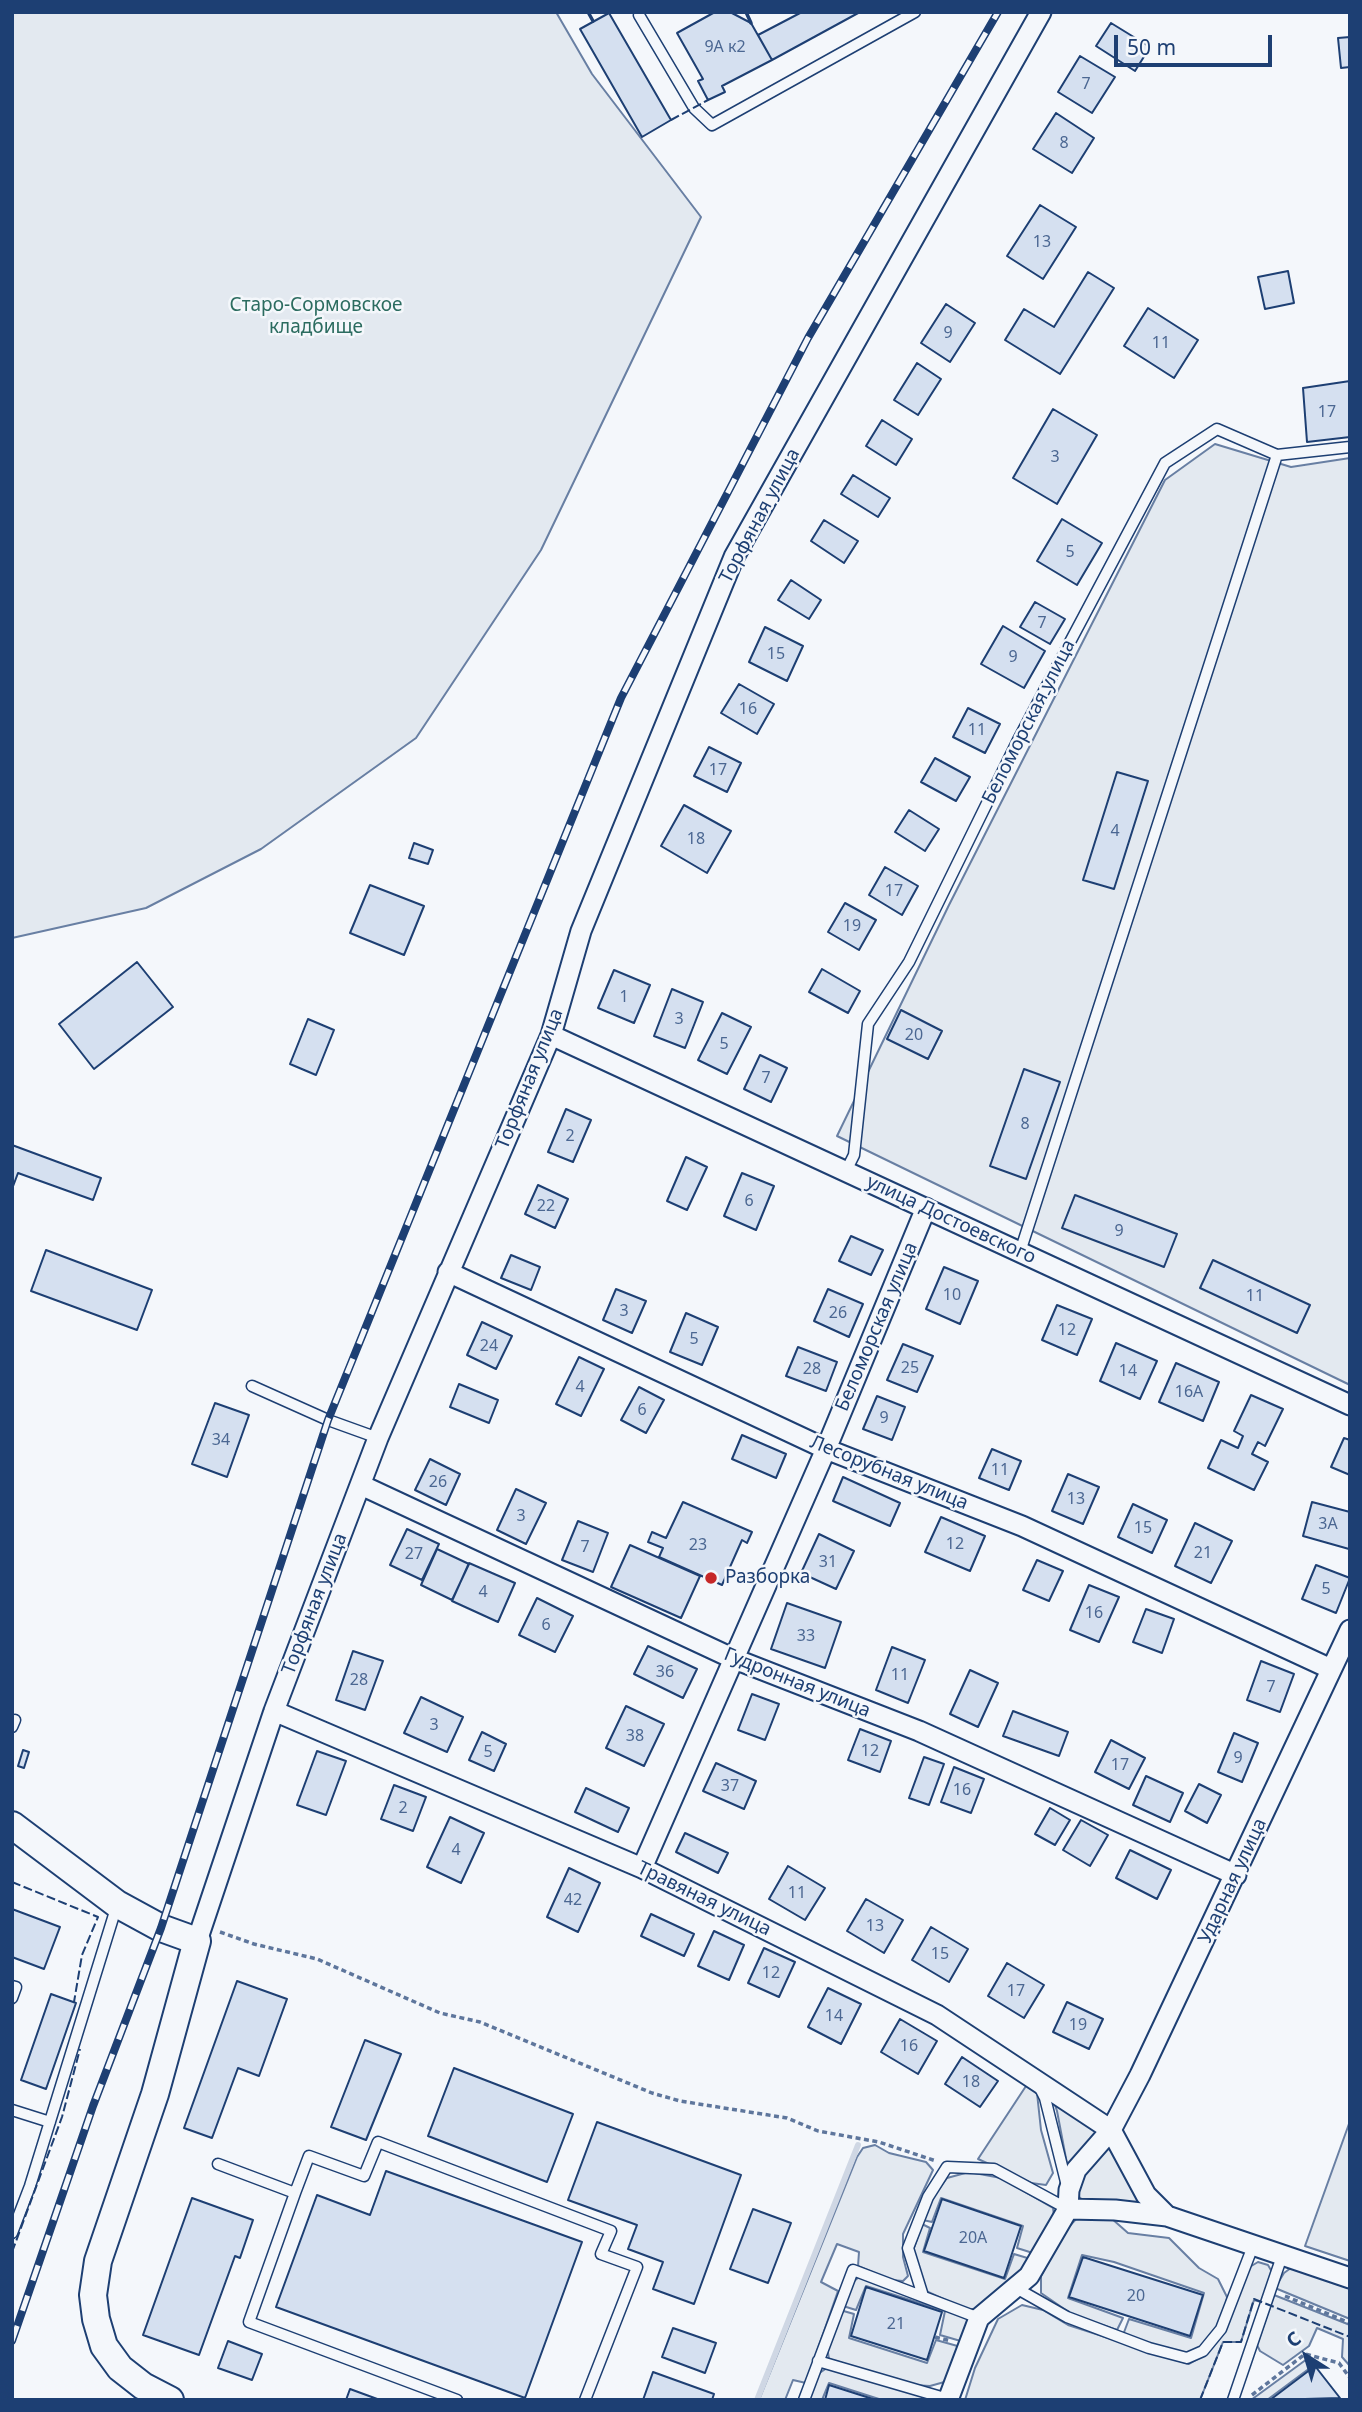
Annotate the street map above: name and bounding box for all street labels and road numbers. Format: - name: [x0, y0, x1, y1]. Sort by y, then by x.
- street label: Торфяная улица: [715, 445, 805, 587]
- street label: Беломорская улица: [978, 636, 1080, 808]
- street label: Торфяная улица: [491, 1005, 569, 1153]
- street label: улица Достоевского: [863, 1171, 1039, 1269]
- street label: Беломорская улица: [831, 1239, 923, 1415]
- street label: Лесорубная улица: [807, 1431, 971, 1515]
- street label: Торфяная улица: [278, 1530, 352, 1678]
- street label: Гудронная улица: [720, 1643, 874, 1723]
- street label: Ударная улица: [1194, 1815, 1272, 1947]
- street label: Травяная улица: [633, 1857, 775, 1941]

